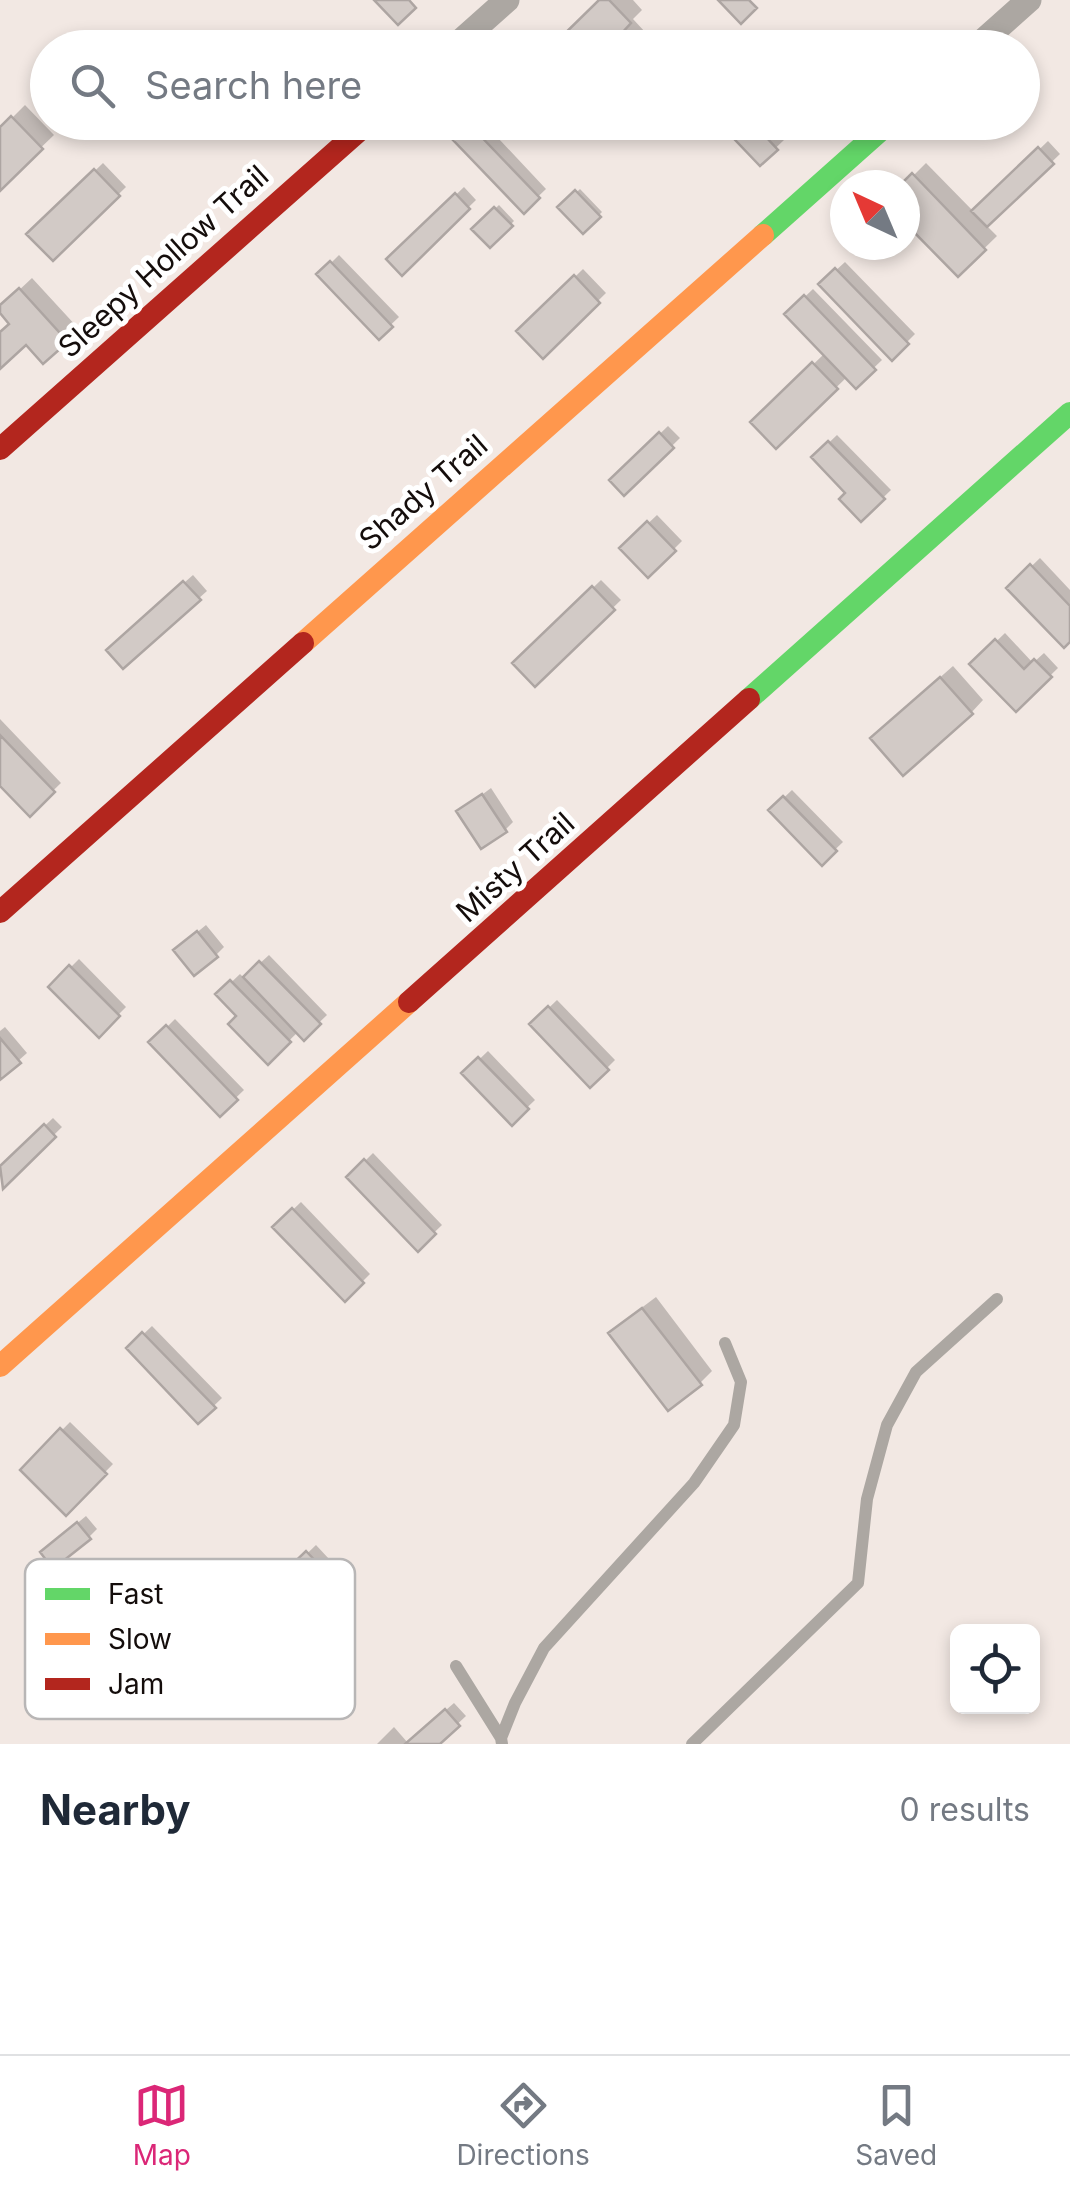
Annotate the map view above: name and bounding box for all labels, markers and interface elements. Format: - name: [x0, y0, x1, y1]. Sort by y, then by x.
- search box: [30, 30, 1040, 140]
- icon: search: [65, 58, 120, 113]
- text: Search here: [145, 62, 362, 108]
- street label: Sleepy Hollow Trail: [51, 157, 275, 365]
- north arrow: [830, 170, 920, 260]
- street label: Shady Trail: [352, 427, 494, 557]
- street label: Misty Trail: [449, 805, 581, 929]
- legend: [25, 1559, 355, 1719]
- text: Fast: [108, 1577, 164, 1611]
- text: Slow: [108, 1622, 172, 1656]
- map controls: [950, 1624, 1040, 1714]
- button: locate: [950, 1624, 1040, 1714]
- text: Jam: [108, 1667, 164, 1701]
- text: Nearby: [40, 1784, 191, 1835]
- text: 0 results: [900, 1790, 1030, 1829]
- tab: Map: [133, 2078, 191, 2172]
- tab: Directions: [456, 2078, 590, 2172]
- tab: Saved: [855, 2078, 937, 2172]

